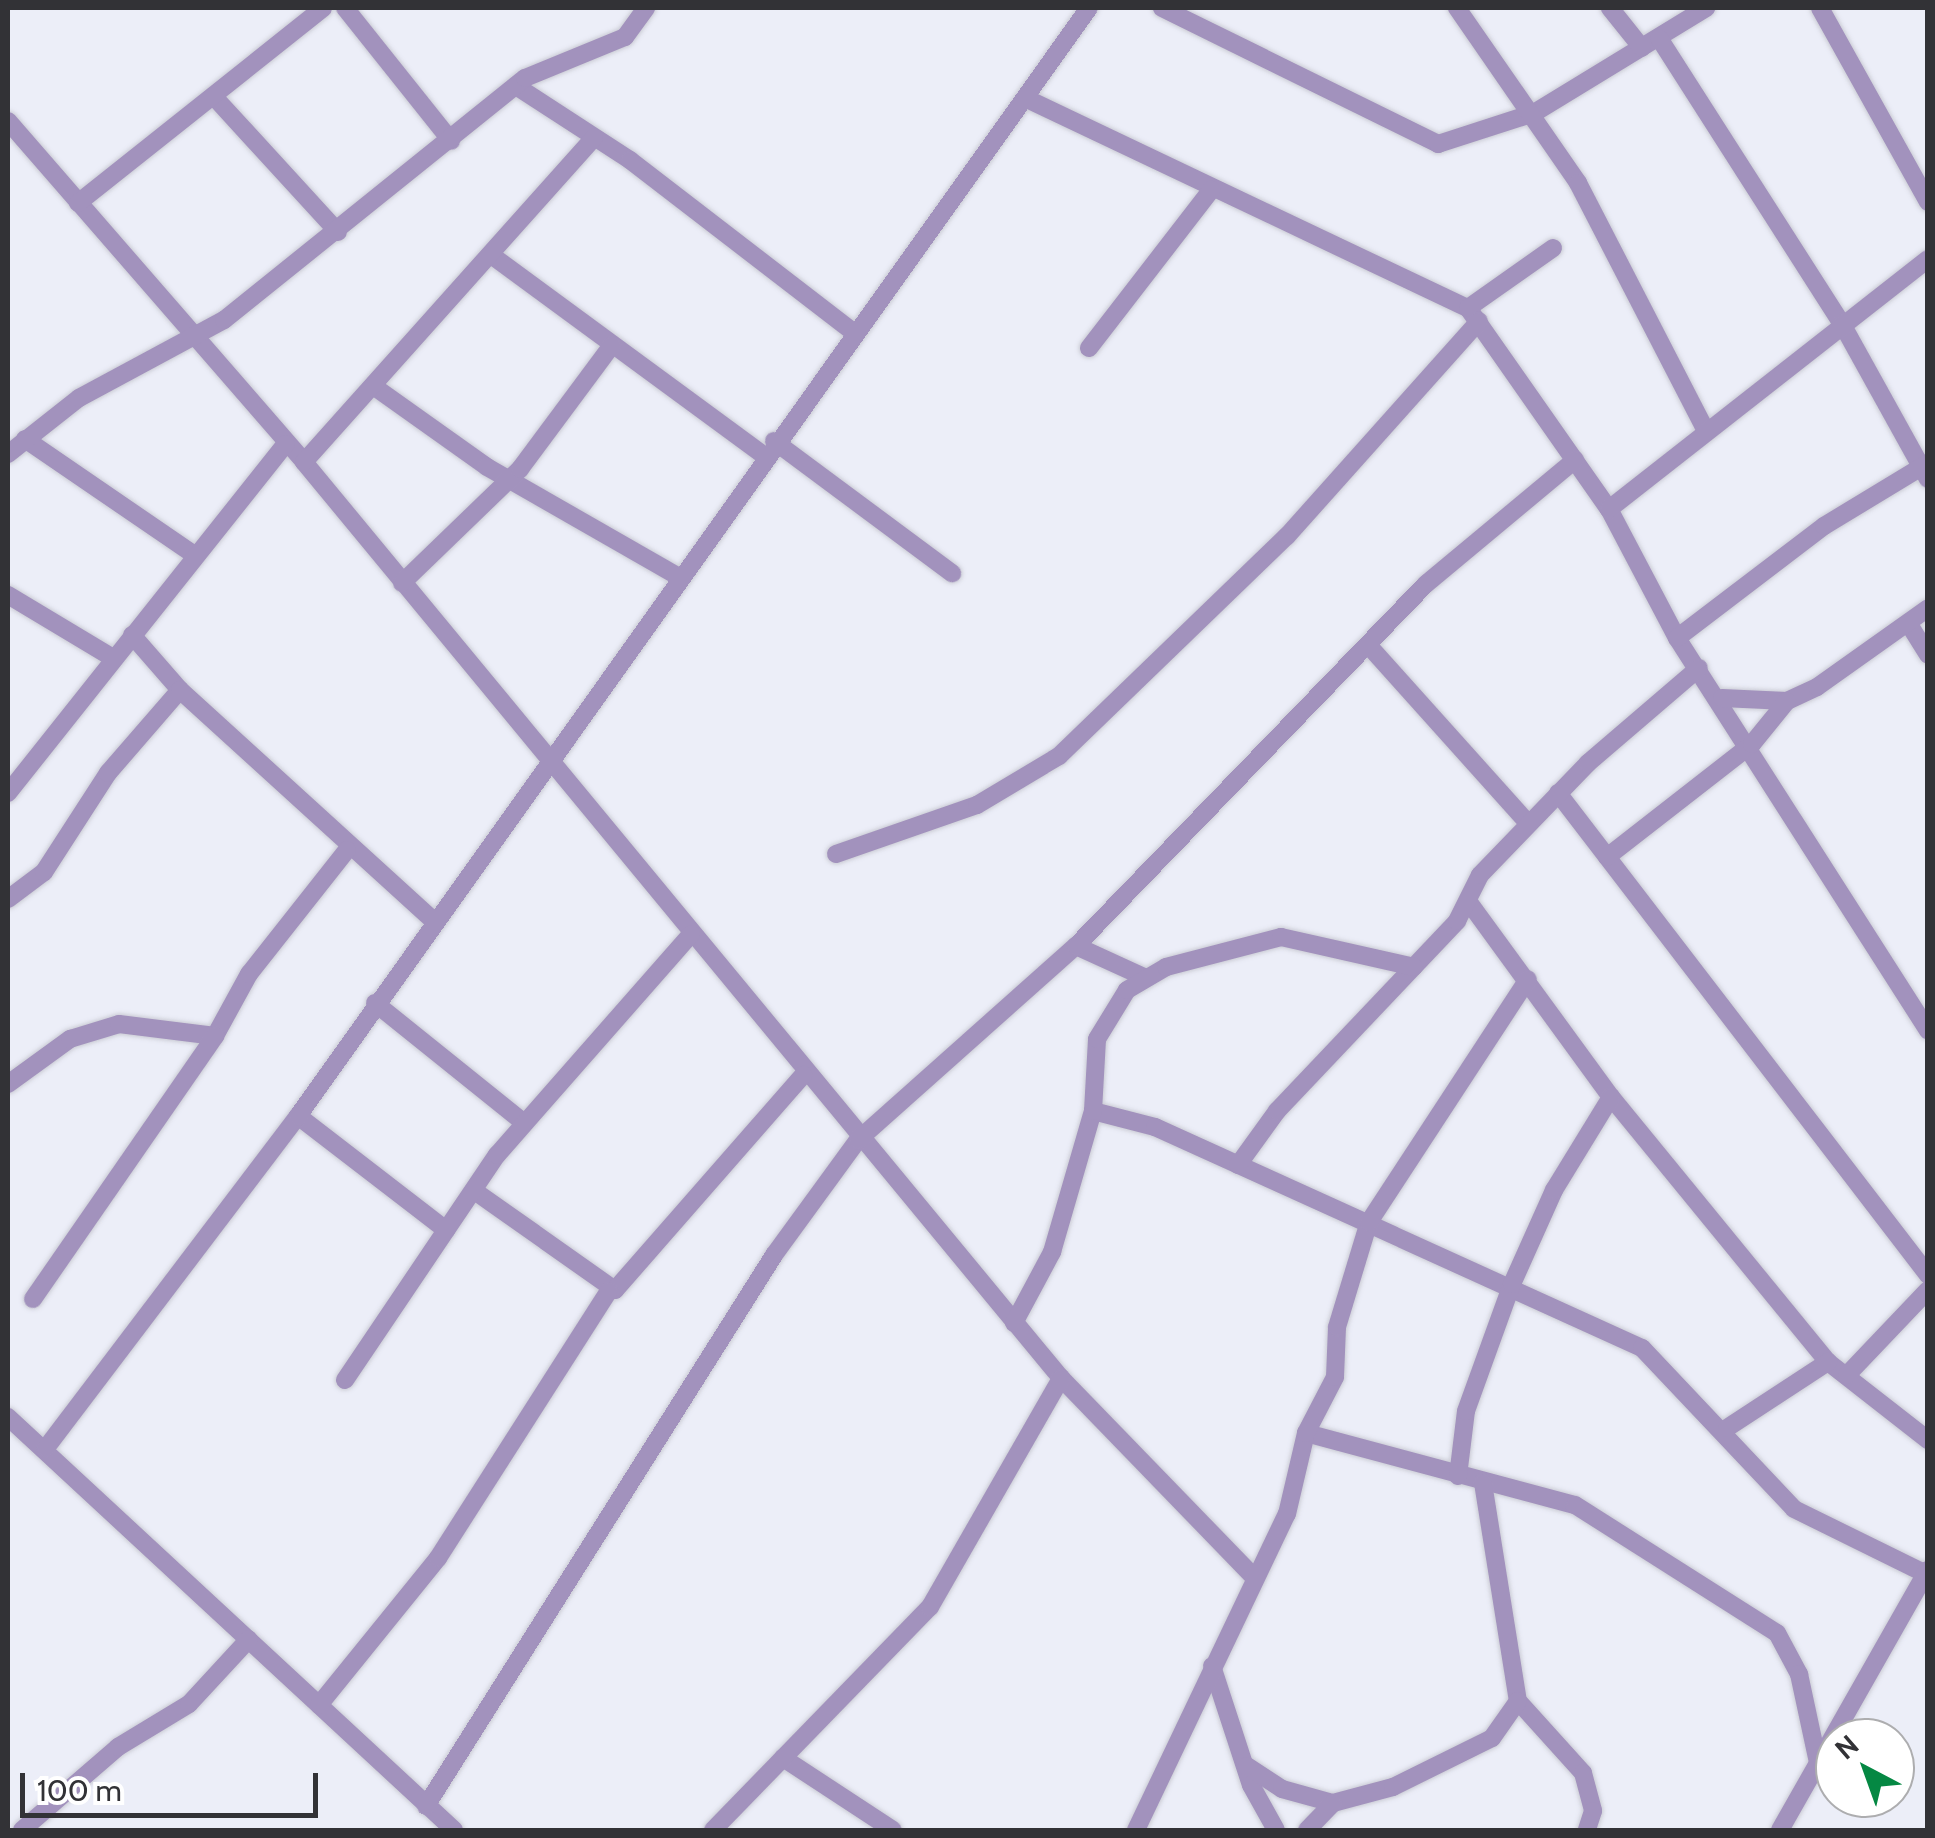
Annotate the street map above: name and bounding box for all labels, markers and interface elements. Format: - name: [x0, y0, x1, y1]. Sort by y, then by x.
- north arrow: [1815, 1718, 1915, 1818]
- text: N: [1828, 1728, 1865, 1766]
- scale bar: [25, 1753, 322, 1815]
- text: 100 m: [37, 1772, 122, 1809]

